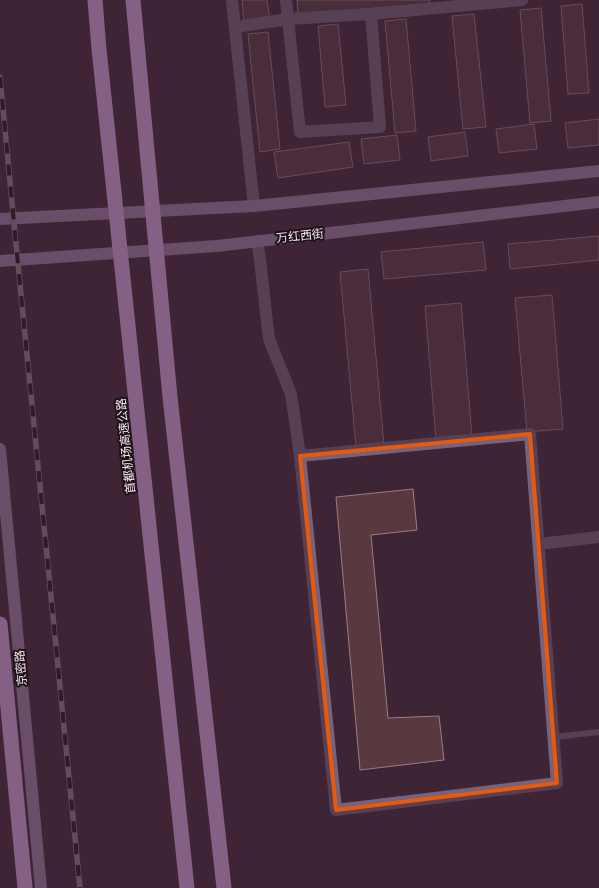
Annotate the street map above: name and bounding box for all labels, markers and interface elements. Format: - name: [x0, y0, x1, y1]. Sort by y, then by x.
- street label: 万红西街: [275, 227, 325, 245]
- street label: 首都机场高速公路: [114, 398, 138, 494]
- street label: 京密路: [12, 649, 30, 687]

